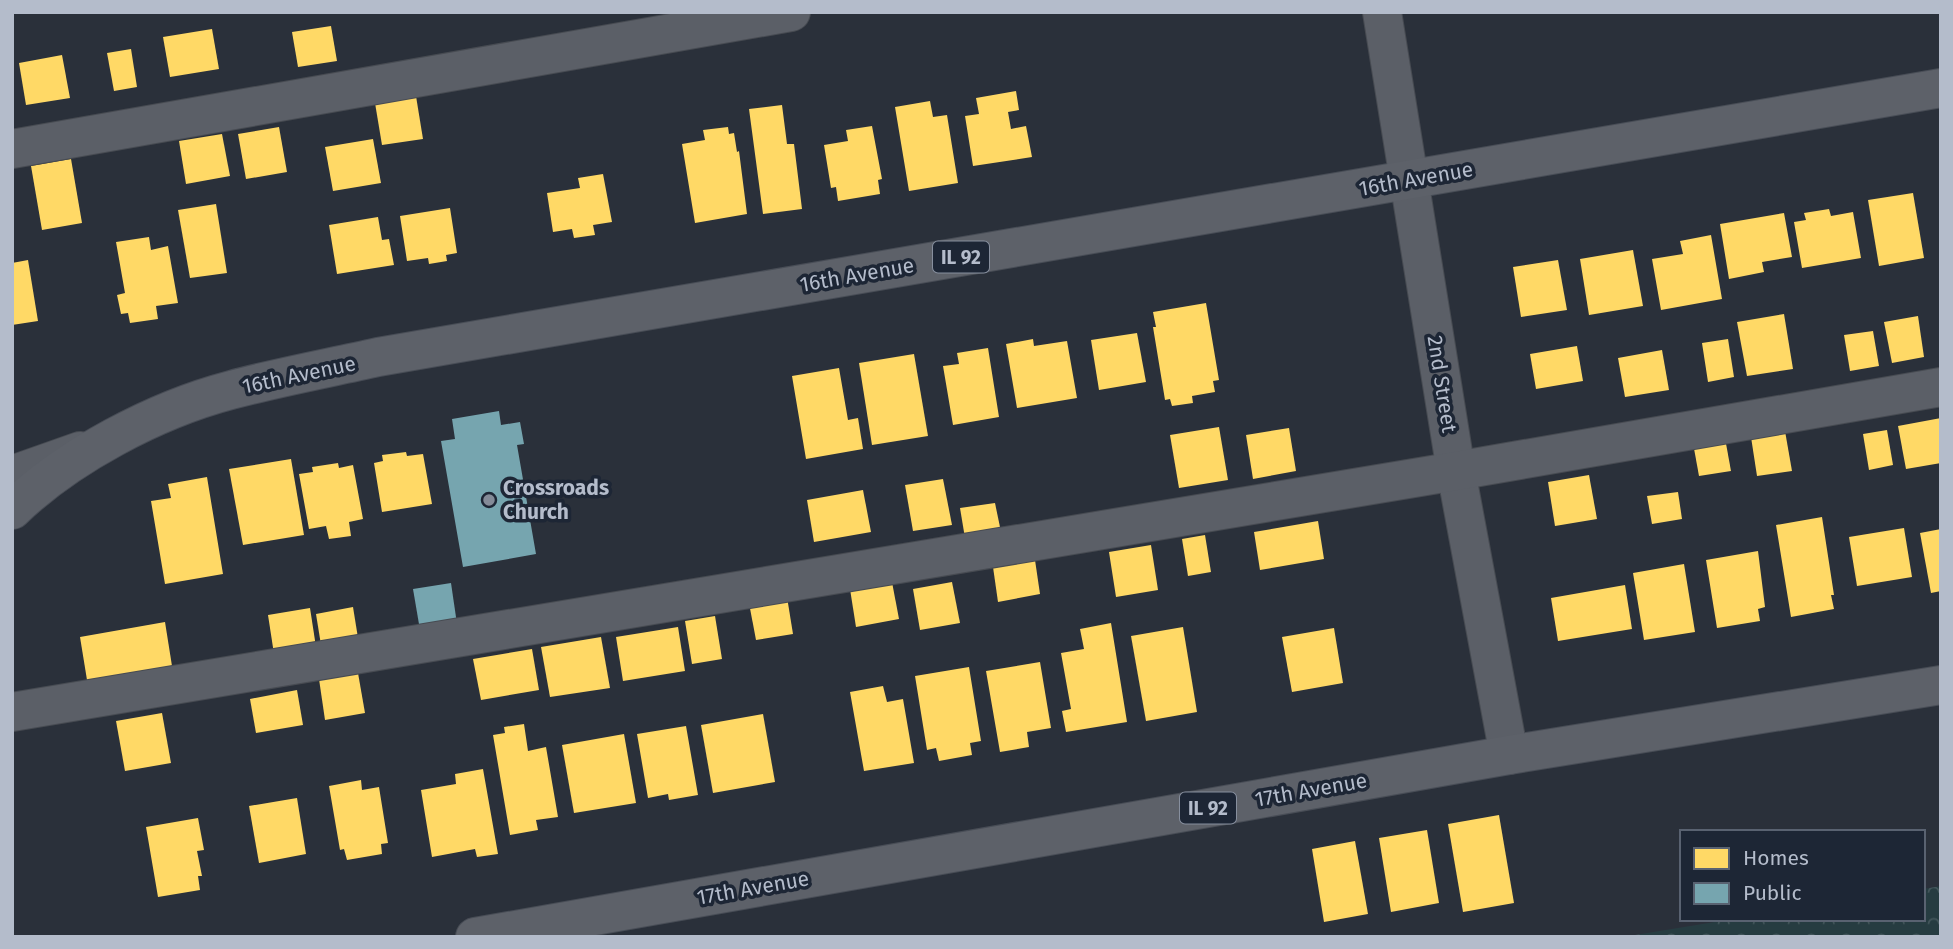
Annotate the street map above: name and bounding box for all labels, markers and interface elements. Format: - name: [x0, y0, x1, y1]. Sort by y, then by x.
- street label: 16th Avenue: [1357, 156, 1475, 202]
- road number: IL 92: [933, 242, 989, 272]
- street label: 16th Avenue: [798, 252, 916, 298]
- street label: 2nd Street: [1422, 334, 1463, 435]
- street label: 16th Avenue: [240, 350, 358, 400]
- place label: Crossroads Church: [503, 475, 609, 525]
- marker: Crossroads Church: [481, 492, 497, 508]
- street label: 17th Avenue: [1253, 767, 1369, 813]
- road number: IL 92: [1180, 792, 1236, 824]
- legend: [1680, 830, 1925, 921]
- text: Homes: [1743, 845, 1809, 871]
- street label: 17th Avenue: [695, 865, 811, 911]
- text: Public: [1743, 880, 1801, 906]

